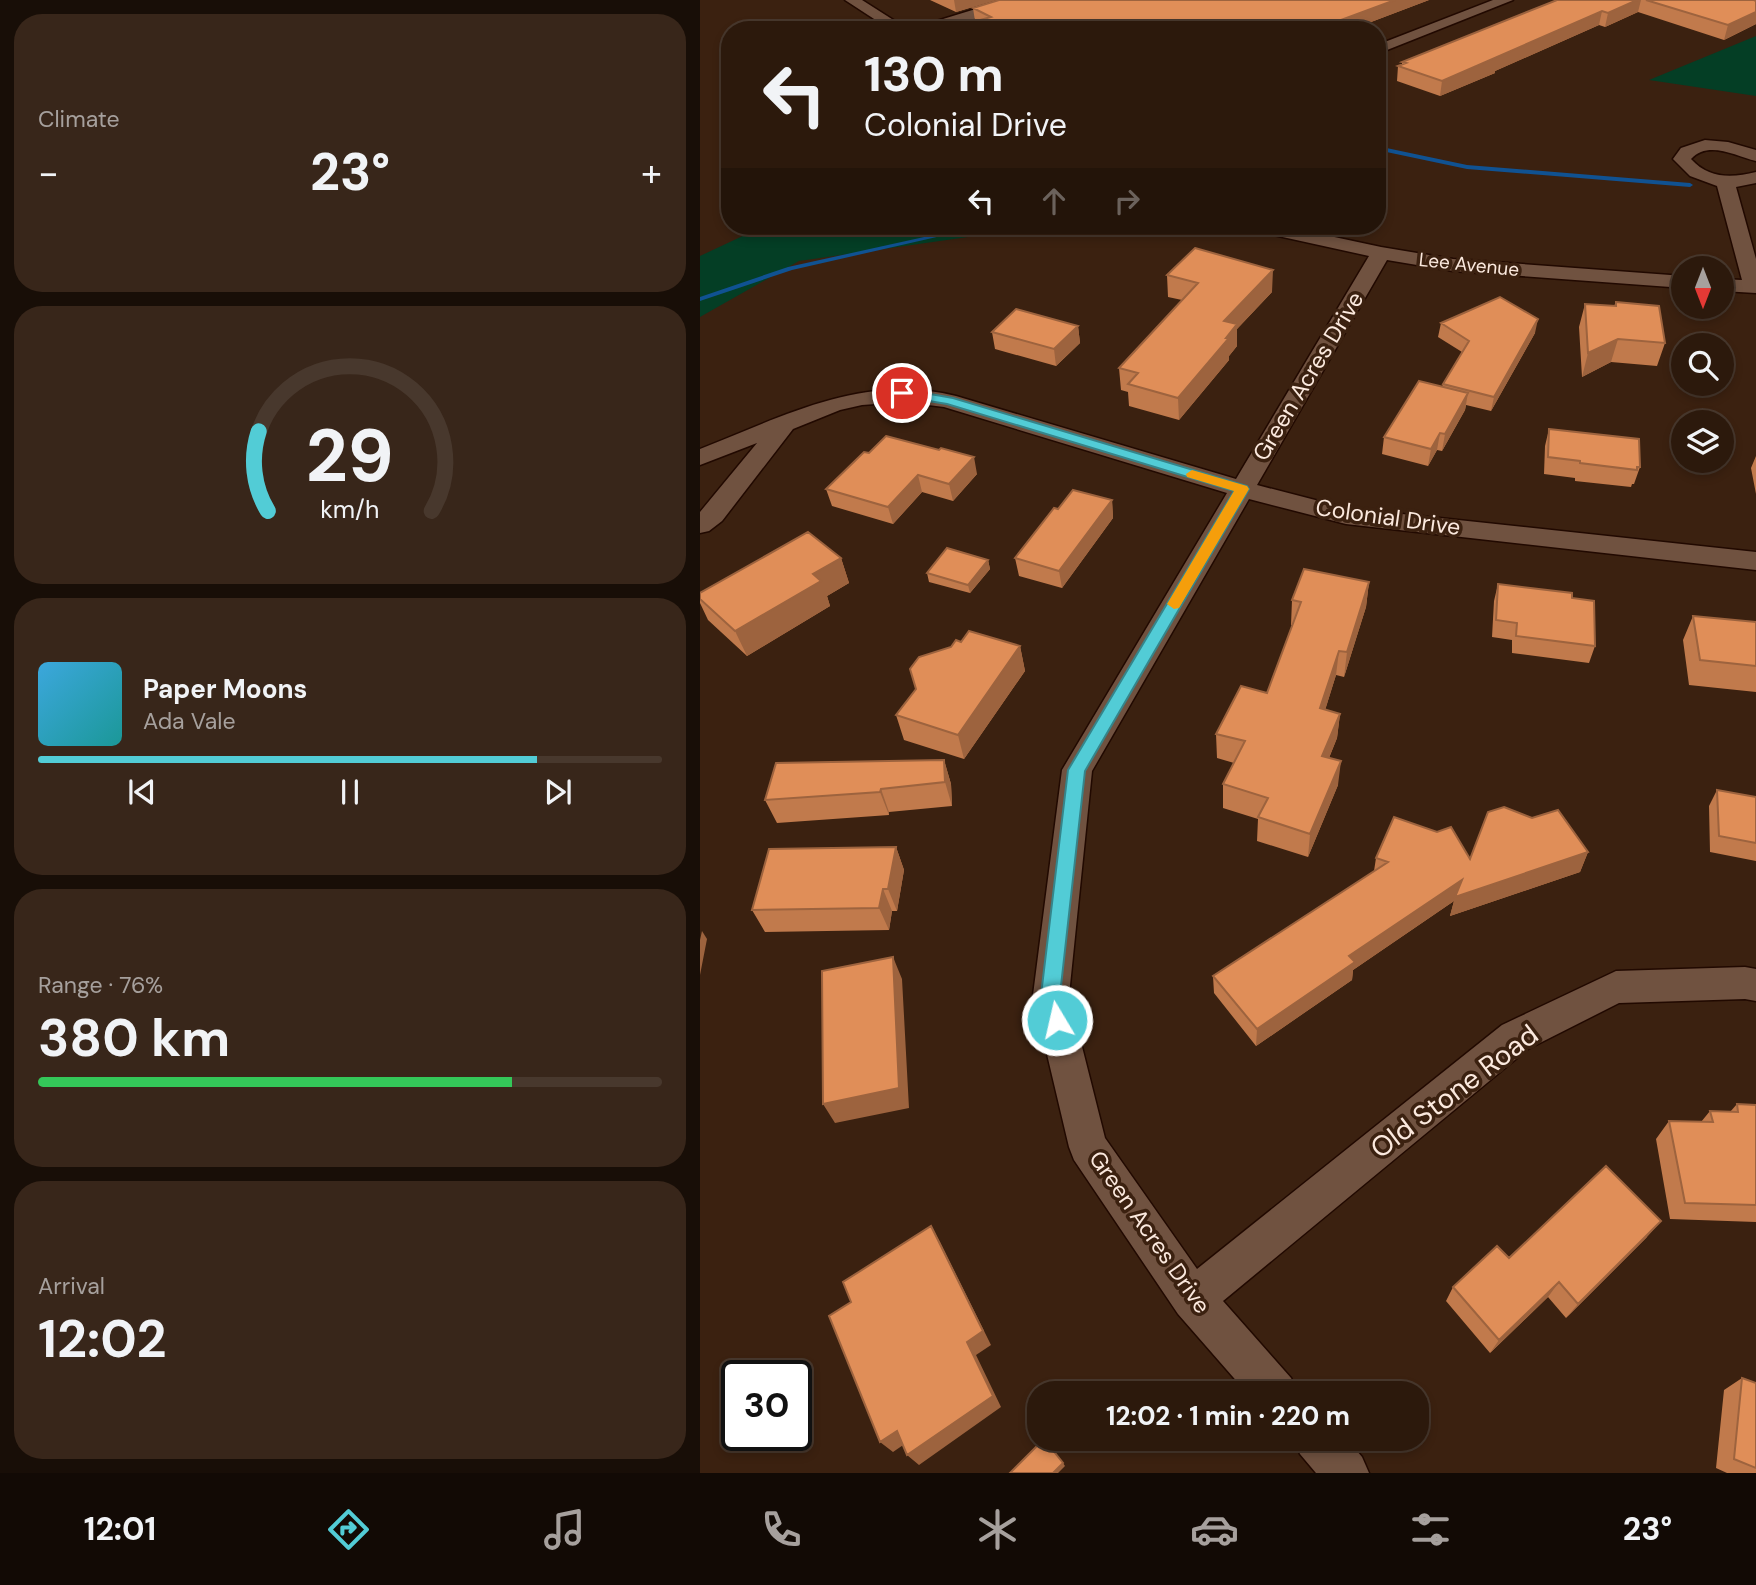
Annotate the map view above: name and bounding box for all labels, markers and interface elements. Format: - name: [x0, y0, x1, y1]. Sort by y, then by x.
- text: 130 m: [864, 42, 1004, 106]
- icon: left: [749, 49, 840, 140]
- text: Climate: [38, 104, 120, 134]
- text: Colonial Drive: [864, 104, 1067, 146]
- text: 23°: [310, 138, 390, 206]
- text: −: [38, 148, 59, 198]
- text: +: [641, 148, 662, 198]
- icon: left: [962, 182, 1000, 220]
- icon: ahead: [1035, 182, 1073, 220]
- icon: right: [1108, 182, 1146, 220]
- street label: Lee Avenue: [1418, 247, 1520, 282]
- north arrow: [1671, 256, 1734, 318]
- map controls: [1671, 256, 1734, 473]
- street label: Green Acres Drive: [1246, 286, 1370, 466]
- button: search: [1671, 333, 1734, 396]
- pin: [872, 363, 932, 423]
- icon: arrive: [883, 374, 921, 412]
- text: 29: [306, 409, 394, 504]
- button: layers: [1671, 410, 1734, 473]
- text: km/h: [320, 492, 380, 525]
- street label: Colonial Drive: [1314, 492, 1462, 542]
- text: Paper Moons: [143, 672, 307, 706]
- text: Ada Vale: [143, 706, 236, 736]
- icon: previous: [123, 773, 161, 811]
- icon: pause: [331, 773, 369, 811]
- icon: next: [539, 773, 577, 811]
- text: Range · 76%: [38, 970, 163, 1000]
- position arrow: [1020, 983, 1094, 1057]
- text: 380 km: [38, 1004, 230, 1072]
- street label: Old Stone Road: [1363, 1016, 1546, 1167]
- street label: Green Acres Drive: [1083, 1145, 1217, 1319]
- text: Arrival: [38, 1271, 105, 1301]
- text: 12:02: [38, 1305, 167, 1373]
- speed limit sign: 30: [721, 1360, 812, 1451]
- text: 12:02 · 1 min · 220 m: [1106, 1399, 1350, 1433]
- icon: directions: [324, 1505, 373, 1554]
- icon: music: [540, 1505, 589, 1554]
- icon: phone: [757, 1505, 806, 1554]
- icon: climate: [973, 1505, 1022, 1554]
- icon: car: [1190, 1505, 1239, 1554]
- icon: filters: [1406, 1505, 1455, 1554]
- text: 12:01: [84, 1508, 156, 1550]
- text: 23°: [1623, 1508, 1672, 1550]

